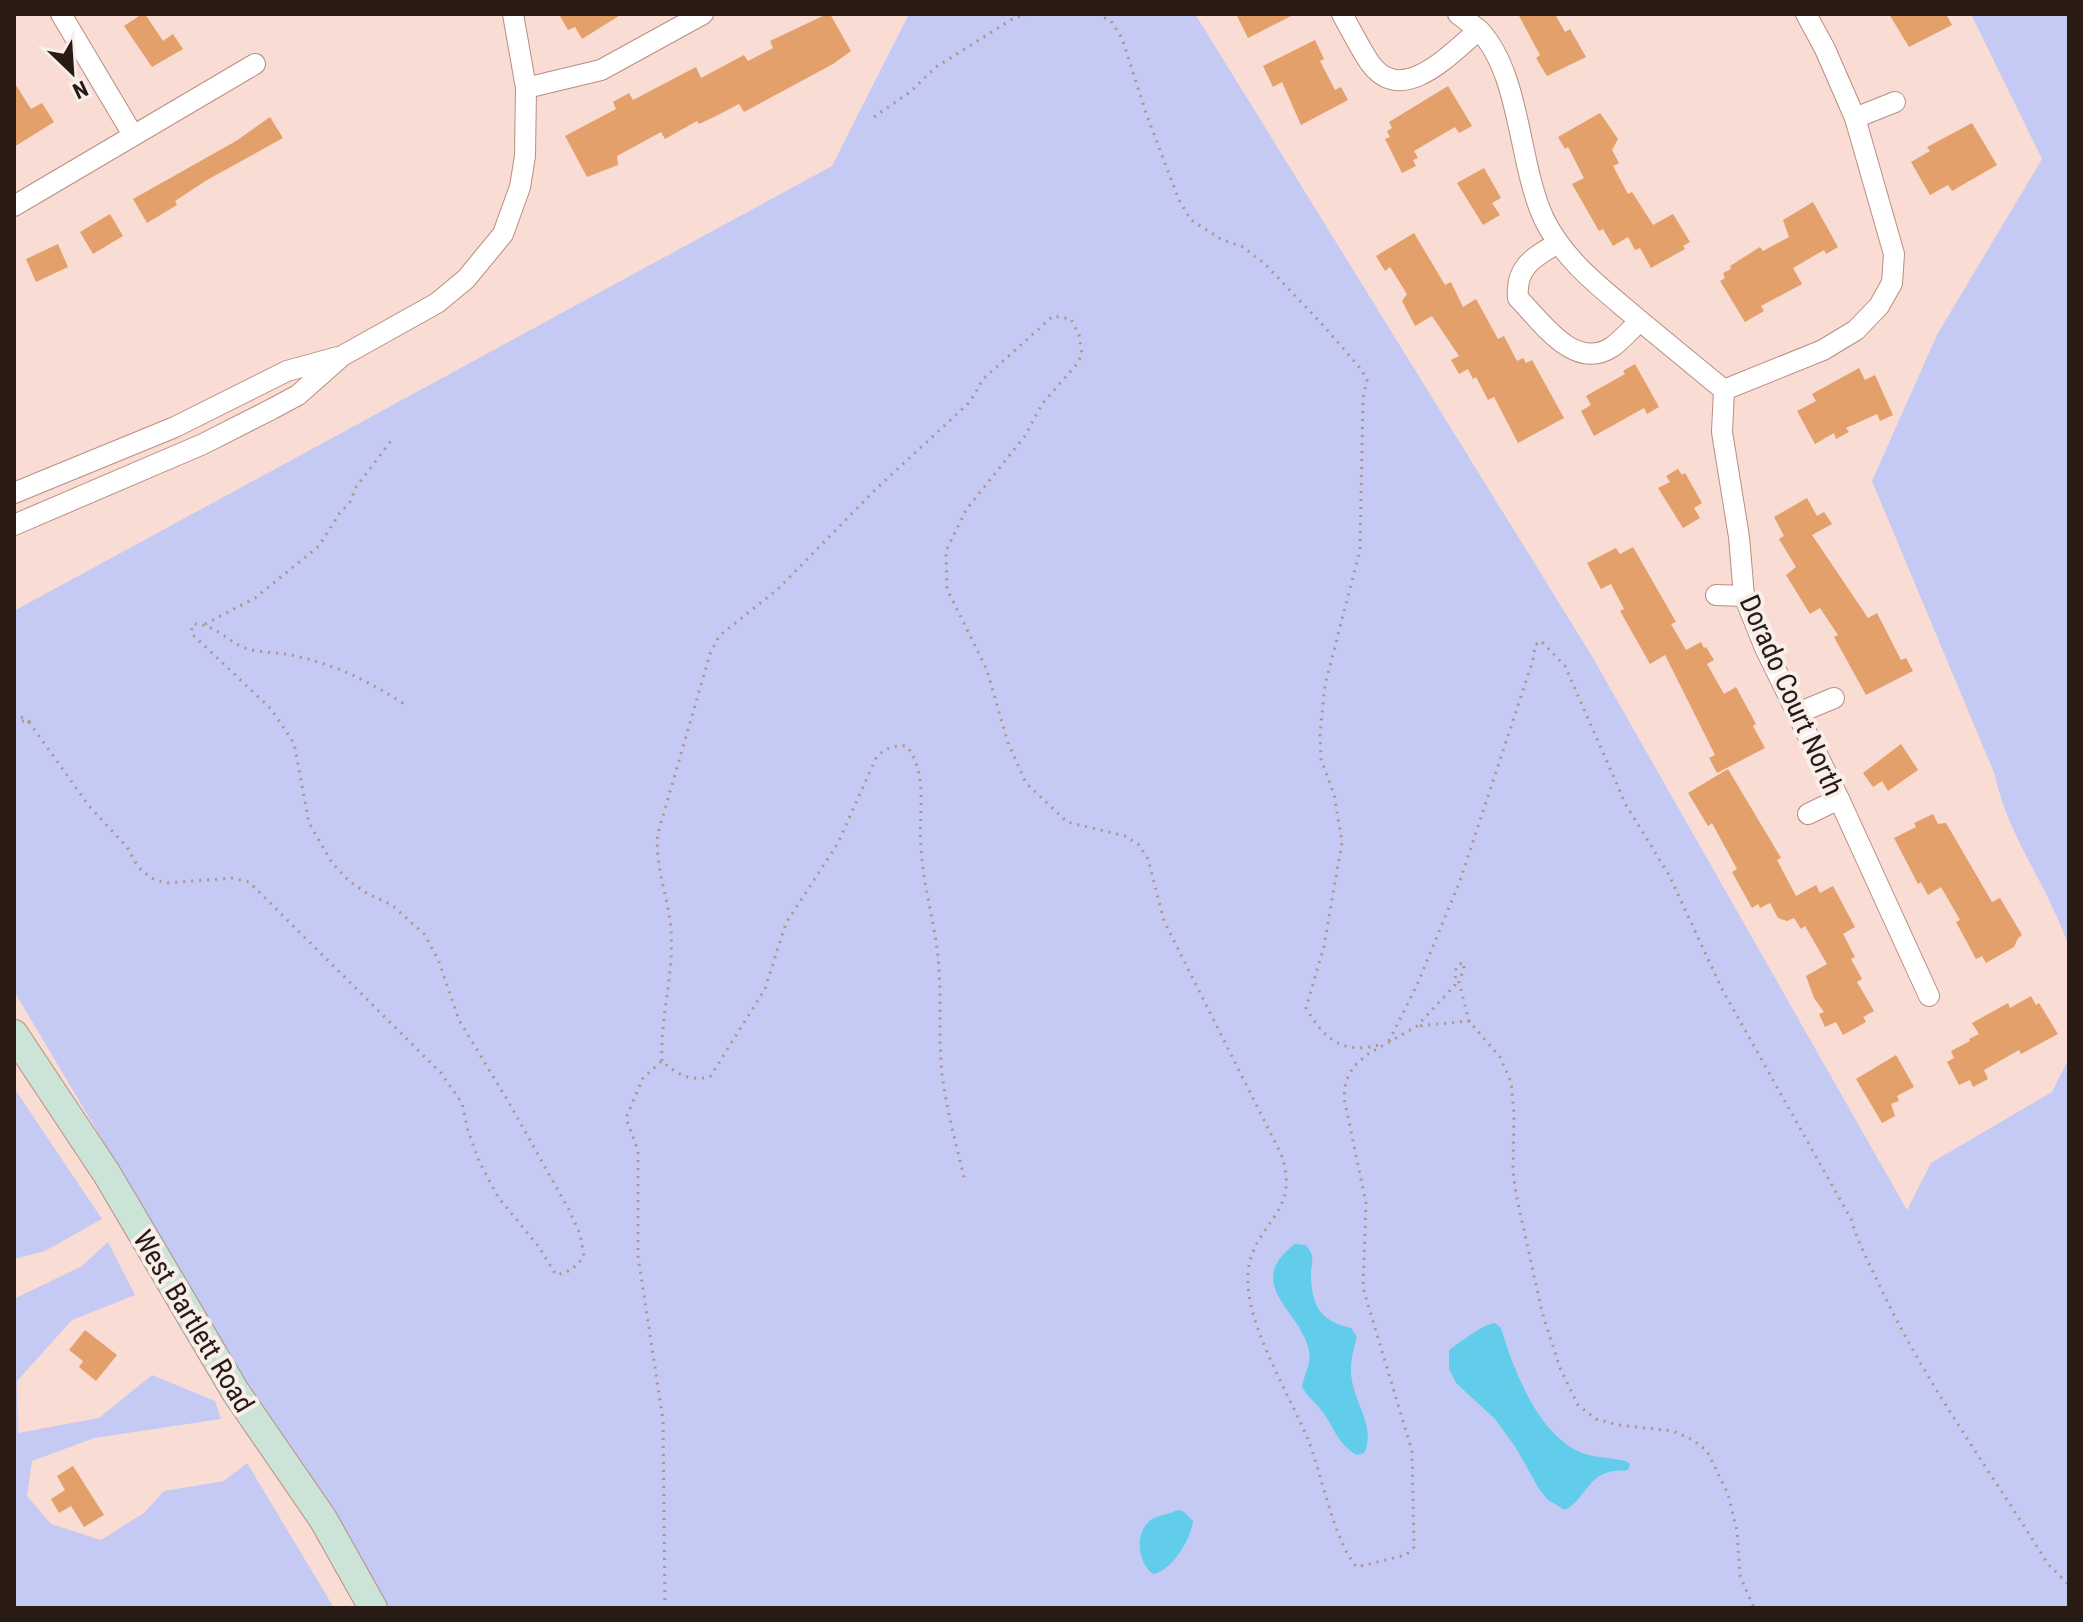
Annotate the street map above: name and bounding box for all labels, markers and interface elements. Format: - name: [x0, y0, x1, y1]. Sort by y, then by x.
- north arrow: [32, 32, 112, 112]
- text: N: [69, 75, 92, 104]
- street label: Dorado Court North: [1733, 590, 1850, 800]
- street label: West Bartlett Road: [126, 1224, 261, 1418]

